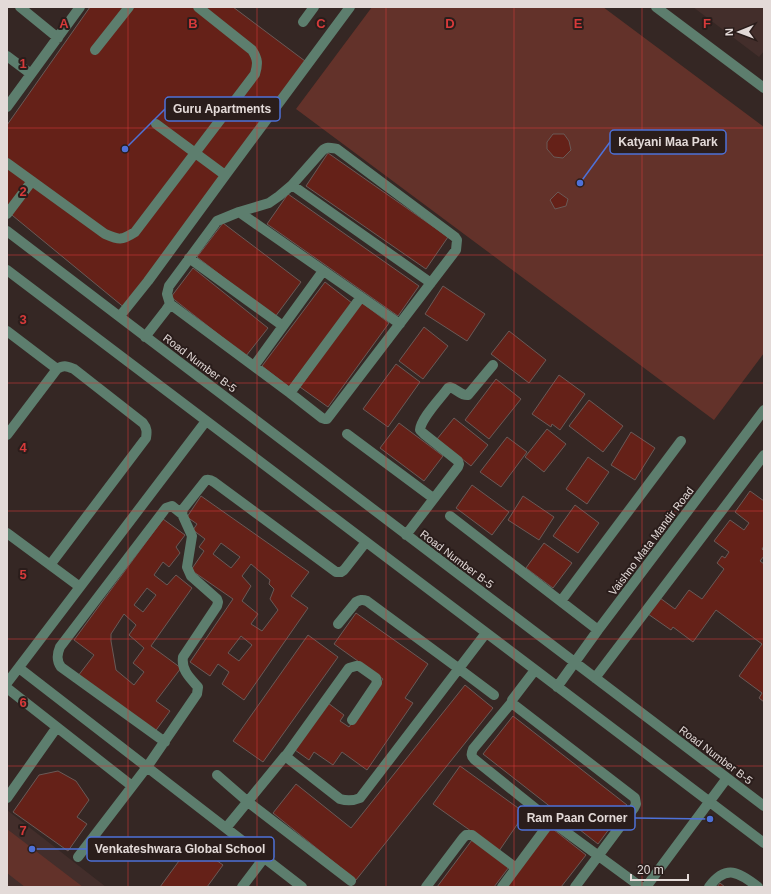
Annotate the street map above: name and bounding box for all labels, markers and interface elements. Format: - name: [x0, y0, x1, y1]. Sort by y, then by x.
- north arrow: [719, 12, 759, 52]
- text: A: [59, 16, 69, 31]
- text: B: [188, 16, 198, 31]
- text: C: [316, 16, 326, 31]
- text: D: [445, 16, 455, 31]
- text: E: [574, 16, 583, 31]
- text: F: [703, 16, 711, 31]
- text: N: [723, 28, 735, 36]
- text: 1: [19, 56, 27, 71]
- callout: Guru Apartments: [165, 97, 280, 121]
- text: Guru Apartments: [173, 102, 271, 116]
- callout: Katyani Maa Park: [610, 130, 726, 154]
- text: Katyani Maa Park: [618, 135, 718, 149]
- text: 2: [19, 184, 27, 199]
- text: 3: [19, 312, 27, 327]
- street label: Road Number B-5: [161, 332, 239, 394]
- text: 4: [19, 440, 27, 455]
- street label: Vaishno Mata Mandir Road: [606, 484, 696, 598]
- street label: Road Number B-5: [418, 528, 496, 590]
- text: 5: [19, 567, 27, 582]
- text: 6: [19, 695, 27, 710]
- street label: Road Number B-5: [677, 724, 755, 786]
- callout: Ram Paan Corner: [518, 806, 635, 830]
- text: Ram Paan Corner: [527, 811, 628, 825]
- text: 7: [19, 823, 27, 838]
- callout: Venkateshwara Global School: [87, 837, 274, 861]
- text: Venkateshwara Global School: [95, 842, 265, 856]
- scale bar: [631, 856, 688, 882]
- text: 20 m: [637, 863, 664, 877]

